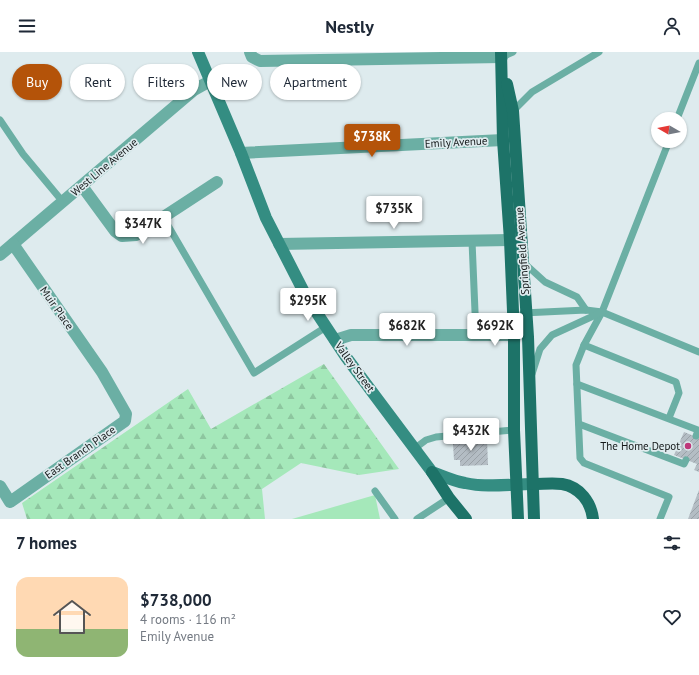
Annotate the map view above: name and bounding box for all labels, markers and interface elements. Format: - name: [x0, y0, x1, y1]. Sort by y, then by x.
- icon: menu: [16, 15, 38, 37]
- text: Nestly: [325, 15, 374, 38]
- icon: person: [661, 15, 683, 37]
- chip: Buy: [12, 64, 62, 100]
- chip: Rent: [70, 64, 125, 100]
- chip: Filters: [133, 64, 199, 100]
- chip: New: [207, 64, 262, 100]
- chip: Apartment: [270, 64, 361, 100]
- north arrow: [651, 112, 687, 148]
- map controls: [651, 112, 687, 148]
- pin: $738K: [344, 124, 400, 158]
- text: $738K: [353, 128, 391, 145]
- street label: Emily Avenue: [424, 133, 488, 151]
- street label: West Line Avenue: [68, 135, 140, 199]
- pin: $735K: [366, 196, 422, 230]
- text: $735K: [375, 200, 413, 217]
- street label: Springfield Avenue: [512, 206, 532, 295]
- pin: $347K: [115, 211, 171, 245]
- text: $347K: [124, 215, 162, 232]
- street label: Muir Place: [37, 284, 77, 333]
- pin: $295K: [280, 288, 336, 322]
- text: $295K: [289, 292, 327, 309]
- pin: $682K: [379, 313, 435, 347]
- pin: $692K: [467, 313, 523, 347]
- text: $682K: [388, 317, 426, 334]
- text: $692K: [476, 317, 514, 334]
- street label: Valley Street: [332, 338, 378, 395]
- pin: $432K: [443, 418, 499, 452]
- street label: East Branch Place: [42, 422, 118, 482]
- text: $432K: [452, 422, 490, 439]
- place label: The Home Depot: [600, 439, 680, 453]
- marker: The Home Depot: [683, 441, 693, 451]
- text: 7 homes: [16, 532, 77, 554]
- icon: filters: [661, 532, 683, 554]
- text: $738,000: [140, 589, 212, 611]
- icon: home: [48, 593, 96, 641]
- icon: heart: [661, 606, 683, 628]
- text: 4 rooms · 116 m²: [140, 611, 236, 628]
- text: Emily Avenue: [140, 628, 214, 645]

